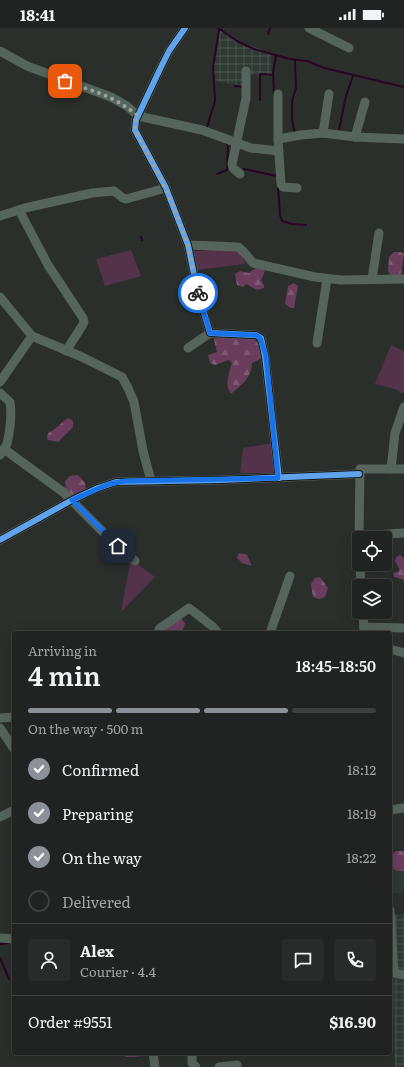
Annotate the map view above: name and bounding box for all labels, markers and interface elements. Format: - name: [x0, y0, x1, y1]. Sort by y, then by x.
- text: 18:41: [20, 3, 55, 26]
- pin: [48, 64, 82, 98]
- icon: bag: [54, 70, 76, 92]
- courier: [178, 273, 218, 313]
- icon: bike: [187, 282, 209, 304]
- pin: [101, 529, 135, 563]
- map controls: [352, 531, 392, 619]
- button: locate: [352, 531, 392, 571]
- icon: home: [107, 535, 129, 557]
- button: layers: [352, 579, 392, 619]
- text: Arriving in: [28, 641, 97, 660]
- text: 18:45–18:50: [296, 654, 376, 677]
- text: 4 min: [28, 655, 101, 694]
- text: On the way · 500 m: [28, 719, 143, 738]
- icon: check: [28, 758, 50, 780]
- text: Confirmed: [62, 758, 139, 781]
- text: 18:12: [347, 760, 376, 779]
- icon: check: [28, 802, 50, 824]
- text: Preparing: [62, 802, 133, 825]
- text: 18:19: [347, 804, 376, 823]
- icon: check: [28, 846, 50, 868]
- text: On the way: [62, 846, 142, 869]
- text: 18:22: [346, 848, 376, 867]
- text: Delivered: [62, 890, 131, 913]
- button: person: [28, 939, 70, 981]
- text: Alex: [80, 939, 114, 962]
- button: chat: [282, 939, 324, 981]
- button: phone: [334, 939, 376, 981]
- text: Courier · 4.4: [80, 962, 156, 981]
- text: Order #9551: [28, 1010, 112, 1033]
- text: $16.90: [329, 1010, 376, 1033]

